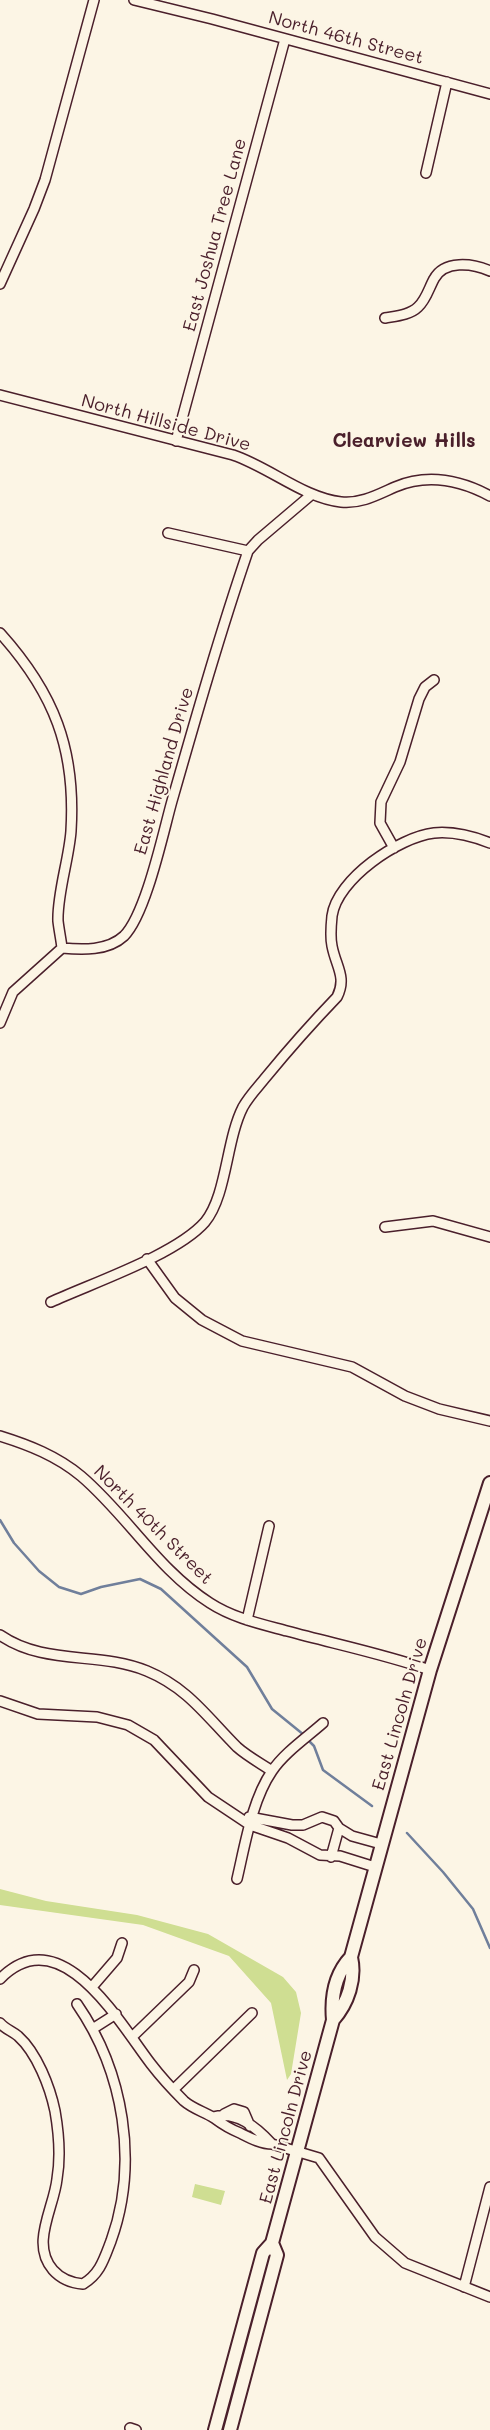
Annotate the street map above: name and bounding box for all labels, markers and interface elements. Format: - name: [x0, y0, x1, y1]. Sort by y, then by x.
- street label: North 46th Street: [266, 7, 426, 69]
- street label: East Joshua Tree Lane: [179, 136, 251, 334]
- street label: North Hillside Drive: [79, 390, 253, 456]
- district label: Clearview Hills: [332, 430, 476, 452]
- street label: East Highland Drive: [130, 685, 198, 857]
- street label: North 40th Street: [89, 1461, 217, 1589]
- street label: East Lincoln Drive: [368, 1635, 432, 1793]
- street label: East Lincoln Drive: [255, 2048, 317, 2206]

